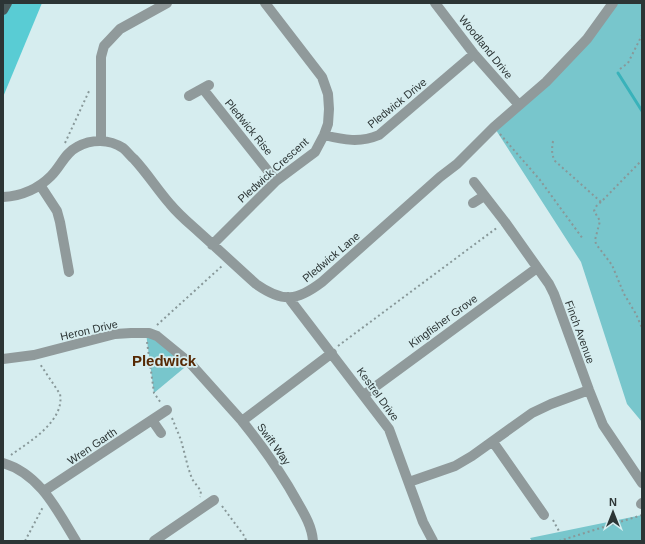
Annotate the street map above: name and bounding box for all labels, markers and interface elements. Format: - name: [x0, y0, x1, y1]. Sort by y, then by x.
- street label: Woodland Drive: [457, 13, 515, 81]
- street label: Pledwick Drive: [365, 76, 429, 130]
- street label: Pledwick Rise: [223, 97, 275, 157]
- street label: Pledwick Crescent: [235, 135, 311, 205]
- street label: Pledwick Lane: [300, 230, 362, 284]
- street label: Kingfisher Grove: [406, 292, 480, 350]
- street label: Finch Avenue: [563, 299, 597, 365]
- street label: Heron Drive: [59, 318, 119, 342]
- district label: Pledwick: [132, 352, 197, 369]
- street label: Kestrel Drive: [355, 365, 401, 423]
- street label: Swift Way: [255, 421, 293, 468]
- street label: Wren Garth: [65, 425, 119, 467]
- north arrow: [593, 492, 633, 532]
- text: N: [609, 496, 617, 508]

